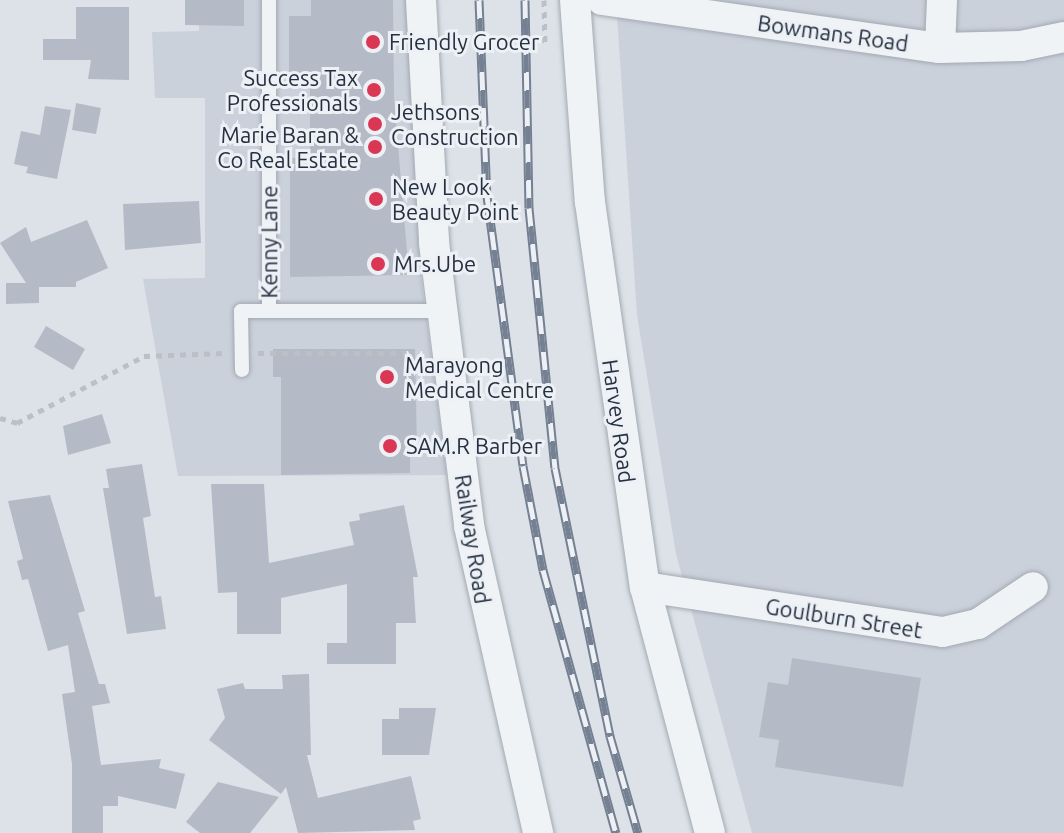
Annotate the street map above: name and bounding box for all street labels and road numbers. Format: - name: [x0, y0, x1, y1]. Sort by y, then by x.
- street label: Bowmans Road: [756, 9, 910, 57]
- street label: Kenny Lane: [256, 185, 282, 299]
- street label: Harvey Road: [597, 357, 641, 485]
- street label: Railway Road: [450, 472, 496, 606]
- street label: Goulburn Street: [764, 593, 924, 643]

